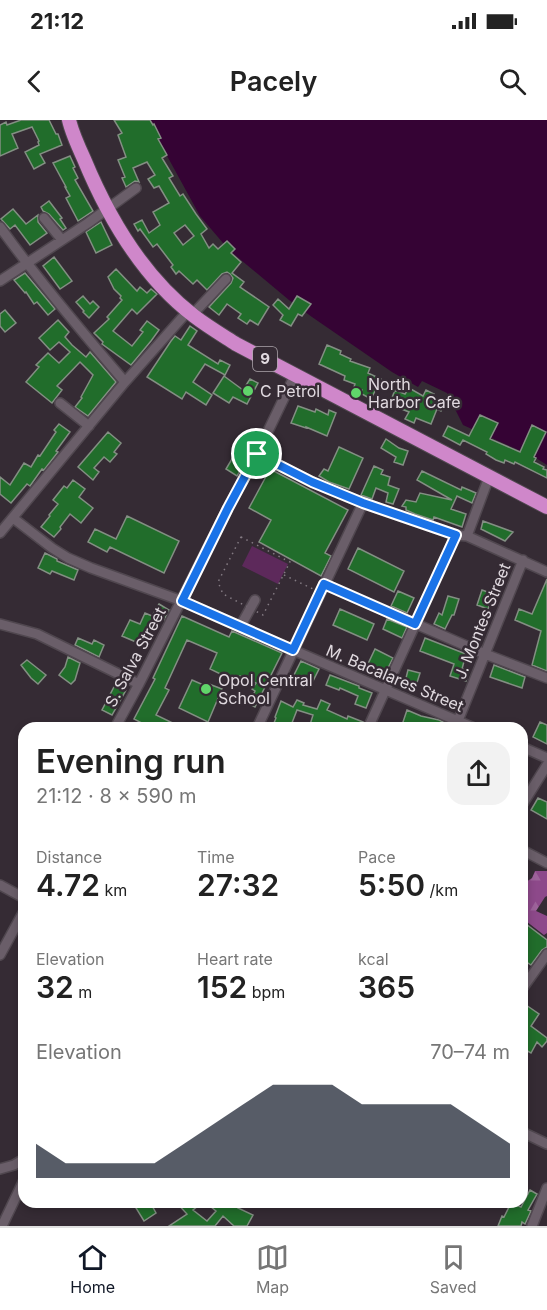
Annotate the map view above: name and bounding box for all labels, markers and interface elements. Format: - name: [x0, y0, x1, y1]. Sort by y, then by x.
- text: 21:12: [30, 8, 84, 34]
- icon: back: [18, 65, 51, 98]
- text: Pacely: [230, 65, 317, 98]
- icon: search: [496, 65, 529, 98]
- road number: 9: [253, 347, 277, 371]
- place label: North Harbor Cafe: [368, 374, 461, 412]
- place label: C Petrol: [260, 381, 320, 401]
- marker: C Petrol: [241, 384, 255, 398]
- marker: North Harbor Cafe: [349, 386, 363, 400]
- pin: [231, 428, 282, 479]
- icon: arrive: [240, 437, 273, 470]
- street label: J. Montes Street: [450, 560, 514, 682]
- street label: S. Salva Street: [100, 604, 170, 710]
- street label: M. Bacalares Street: [323, 640, 467, 716]
- place label: Opol Central School: [218, 670, 313, 708]
- marker: Opol Central School: [199, 682, 213, 696]
- text: Evening run: [36, 741, 226, 781]
- button: share: [447, 742, 510, 805]
- text: 21:12 · 8 × 590 m: [36, 784, 197, 808]
- text: Distance: [36, 847, 102, 867]
- text: Time: [197, 847, 235, 867]
- text: Pace: [358, 847, 396, 867]
- text: 4.72: [36, 867, 100, 903]
- text: 27:32: [197, 867, 279, 903]
- text: 5:50: [358, 867, 425, 903]
- text: km: [100, 880, 127, 900]
- text: /km: [425, 880, 458, 900]
- text: Elevation: [36, 949, 105, 969]
- text: Heart rate: [197, 949, 273, 969]
- text: kcal: [358, 949, 389, 969]
- text: 32: [36, 969, 74, 1005]
- text: 152: [197, 969, 247, 1005]
- text: 365: [358, 969, 415, 1005]
- text: m: [74, 982, 92, 1002]
- text: bpm: [247, 982, 285, 1002]
- text: Elevation: [36, 1040, 122, 1064]
- text: 70–74 m: [430, 1040, 510, 1064]
- tab: Home: [70, 1241, 115, 1297]
- tab: Map: [256, 1241, 289, 1297]
- tab: Saved: [430, 1241, 477, 1297]

